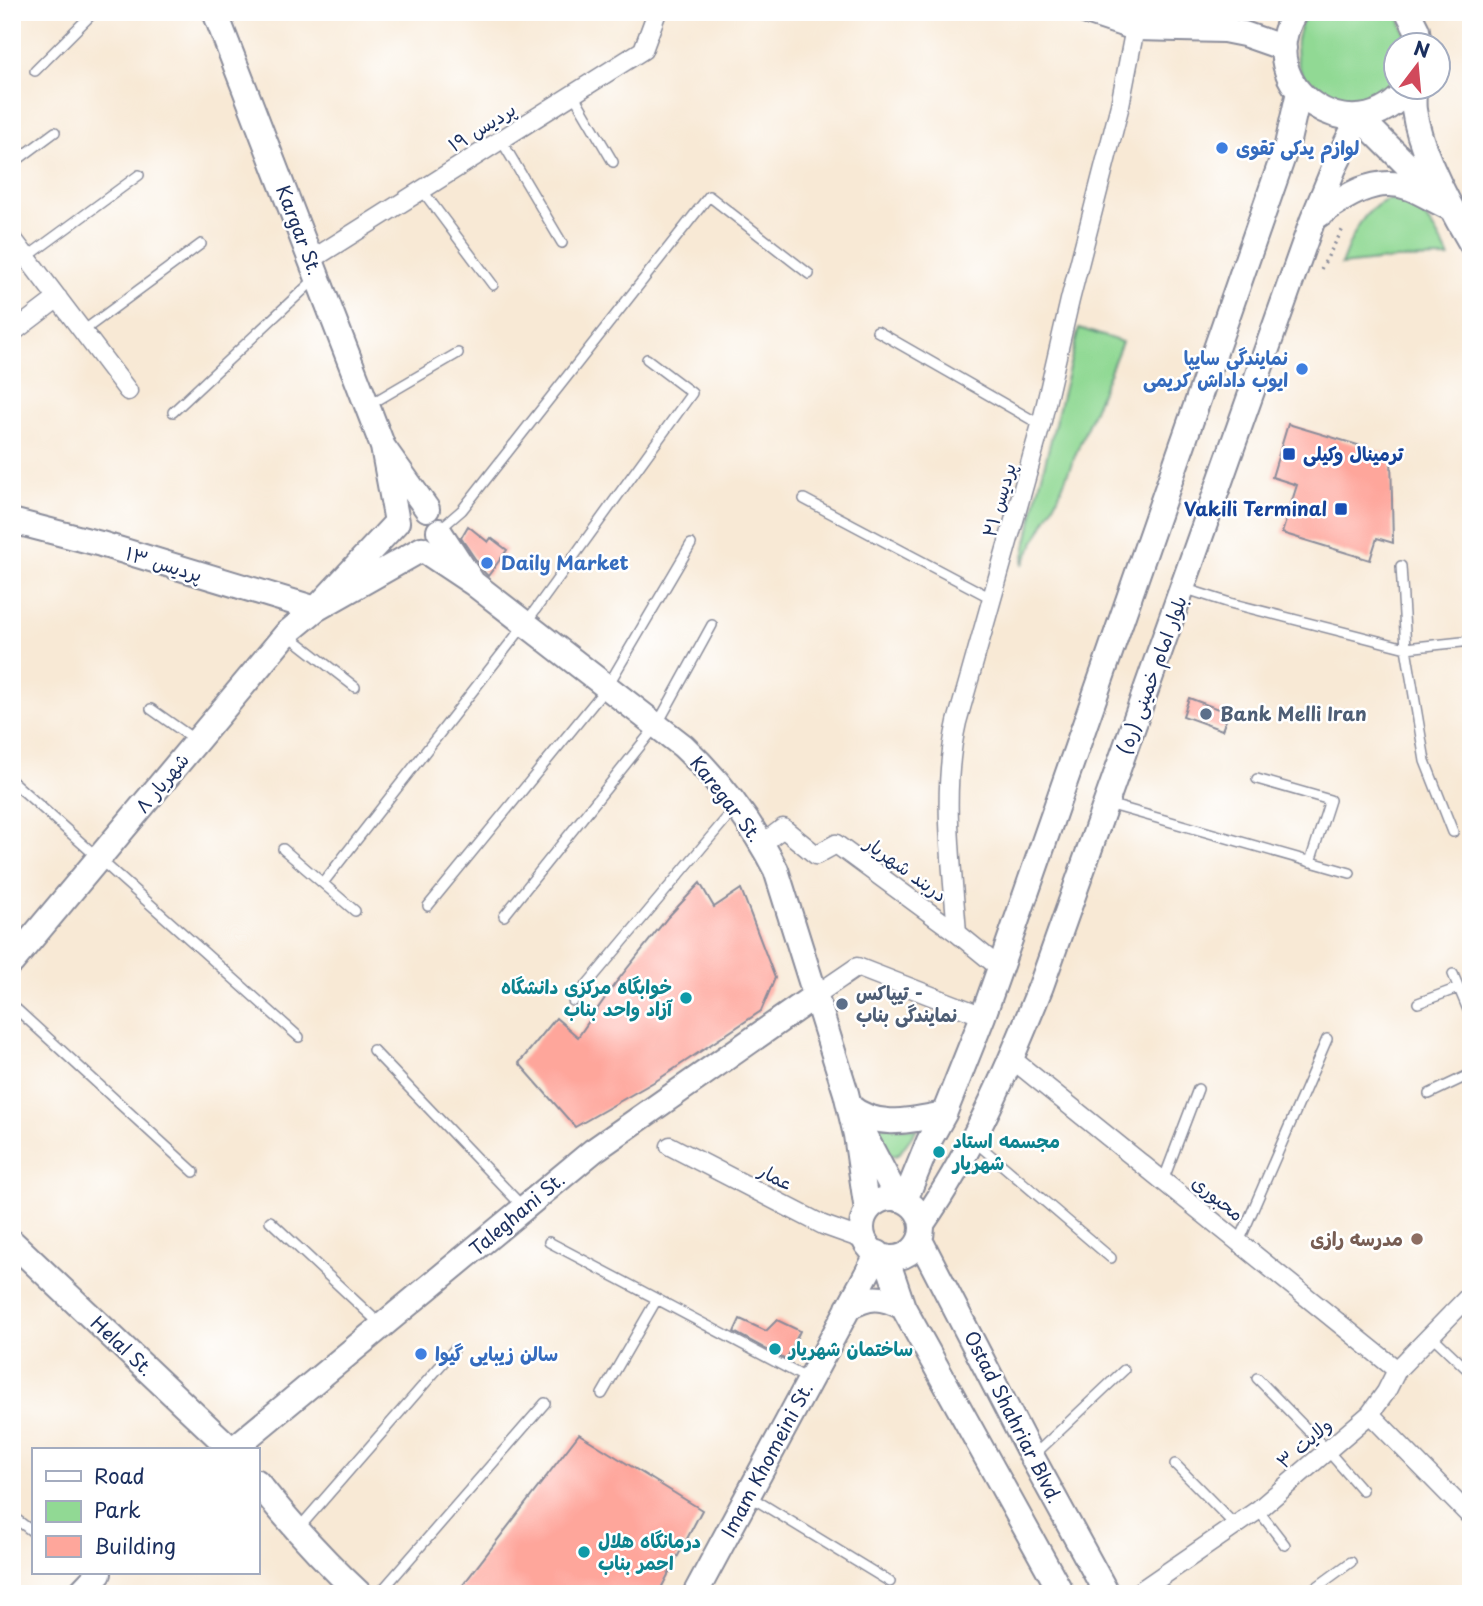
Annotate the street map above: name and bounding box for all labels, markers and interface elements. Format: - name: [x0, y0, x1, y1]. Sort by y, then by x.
- north arrow: [1382, 32, 1452, 102]
- text: N: [1411, 33, 1433, 64]
- street label: پردیس ۱۹: [442, 94, 521, 158]
- place label: لوازم یدکی تقوی: [1236, 133, 1359, 163]
- marker: لوازم یدکی تقوی: [1214, 140, 1230, 156]
- street label: Kargar St.: [270, 181, 330, 279]
- place label: نمایندگی سایپا ایوب داداش کریمی: [1143, 343, 1288, 393]
- marker: نمایندگی سایپا ایوب داداش کریمی: [1294, 361, 1310, 377]
- place label: ترمینال وکیلی: [1303, 439, 1405, 467]
- marker: ترمینال وکیلی: [1281, 446, 1297, 462]
- street label: پردیس ۲۱: [974, 459, 1022, 540]
- place label: Vakili Terminal: [1184, 494, 1327, 522]
- marker: Vakili Terminal: [1333, 501, 1349, 517]
- street label: پردیس ۱۳: [123, 538, 206, 588]
- place label: Daily Market: [501, 548, 629, 576]
- marker: Daily Market: [479, 555, 495, 571]
- street label: بلوار امام خمینی (ره): [1109, 591, 1195, 759]
- place label: Bank Melli Iran: [1220, 699, 1367, 727]
- marker: Bank Melli Iran: [1198, 706, 1214, 722]
- street label: شهریار ۸: [128, 746, 195, 819]
- street label: Karegar St.: [684, 749, 769, 847]
- street label: دربند شهریار: [858, 828, 954, 908]
- place label: خوابگاه مرکزی دانشگاه آزاد واحد بناب: [501, 972, 673, 1022]
- place label: تیپاکس - نمایندگی بناب: [856, 978, 957, 1028]
- marker: خوابگاه مرکزی دانشگاه آزاد واحد بناب: [678, 990, 694, 1006]
- marker: تیپاکس - نمایندگی بناب: [834, 996, 850, 1012]
- place label: مجسمه استاد شهریار: [951, 1126, 1060, 1176]
- marker: مجسمه استاد شهریار: [931, 1144, 947, 1160]
- street label: عمار: [753, 1155, 799, 1197]
- street label: Taleghani St.: [463, 1165, 570, 1262]
- street label: محبوری: [1187, 1168, 1251, 1227]
- place label: مدرسه رازی: [1310, 1224, 1403, 1252]
- marker: مدرسه رازی: [1409, 1231, 1425, 1247]
- street label: Helal St.: [85, 1309, 160, 1382]
- street label: Ostad Shahriar Blvd.: [958, 1325, 1070, 1508]
- place label: ساختمان شهریار: [787, 1334, 913, 1362]
- place label: سالن زیبایی گیوا: [435, 1339, 558, 1367]
- marker: ساختمان شهریار: [767, 1341, 783, 1357]
- marker: سالن زیبایی گیوا: [413, 1346, 429, 1362]
- street label: Imam Khomeini St.: [713, 1377, 819, 1542]
- street label: ولایت ۳: [1269, 1410, 1337, 1474]
- legend: [32, 1448, 259, 1574]
- text: Road: [94, 1459, 145, 1491]
- text: Park: [94, 1493, 141, 1525]
- place label: درمانگاه هلال احمر بناب: [598, 1526, 701, 1576]
- text: Building: [94, 1529, 176, 1561]
- marker: درمانگاه هلال احمر بناب: [576, 1544, 592, 1560]

